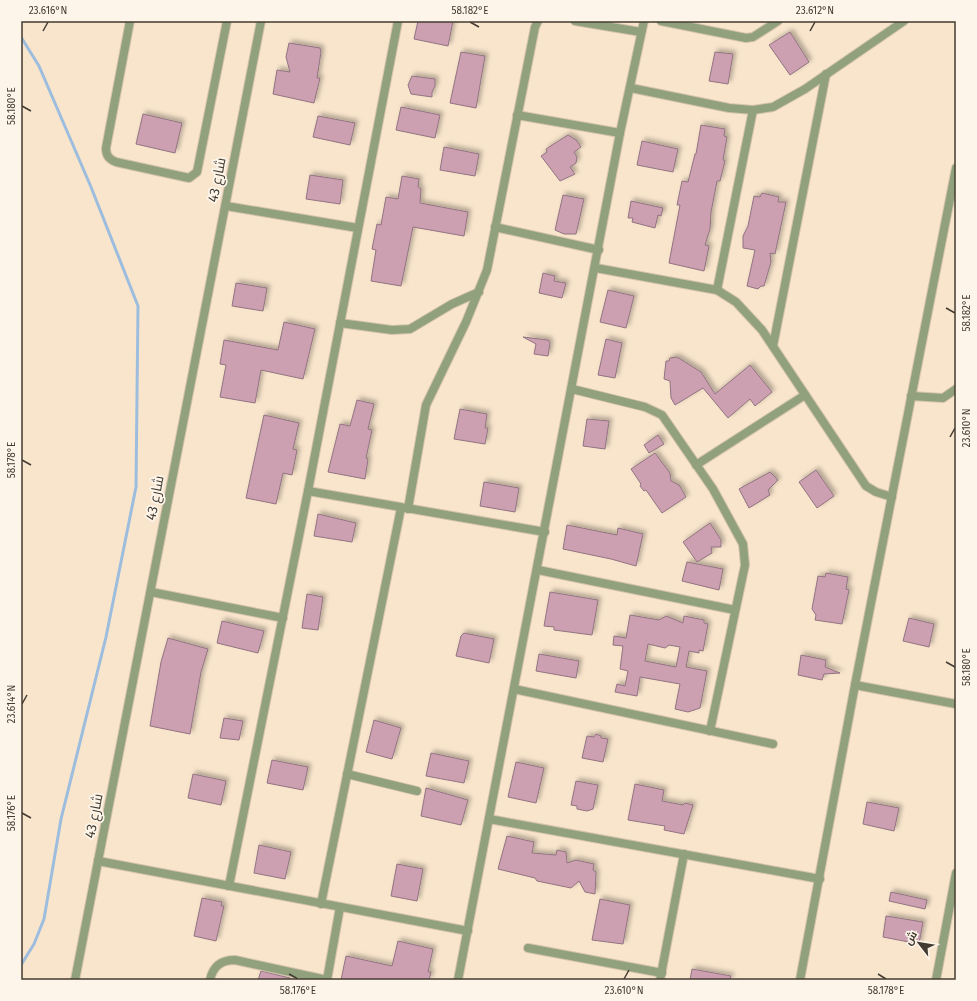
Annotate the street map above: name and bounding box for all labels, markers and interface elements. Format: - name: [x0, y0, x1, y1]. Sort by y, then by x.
- text: 23.616°N: [29, 5, 67, 17]
- text: 58.182°E: [451, 5, 489, 17]
- text: 23.612°N: [796, 5, 834, 17]
- text: 58.180°E: [6, 87, 18, 125]
- street label: شارع 43: [204, 156, 230, 204]
- text: 58.182°E: [961, 294, 973, 332]
- text: 23.610°N: [961, 409, 973, 448]
- text: 58.178°E: [6, 442, 18, 478]
- street label: شارع 43: [142, 474, 168, 522]
- text: 58.180°E: [961, 648, 973, 686]
- text: 23.614°N: [6, 685, 18, 723]
- street label: شارع 43: [81, 792, 107, 840]
- text: 58.176°E: [6, 795, 18, 831]
- north arrow: [899, 923, 939, 963]
- text: ش: [902, 929, 920, 948]
- text: 58.176°E: [280, 985, 316, 997]
- text: 23.610°N: [605, 985, 644, 997]
- text: 58.178°E: [868, 985, 904, 997]

